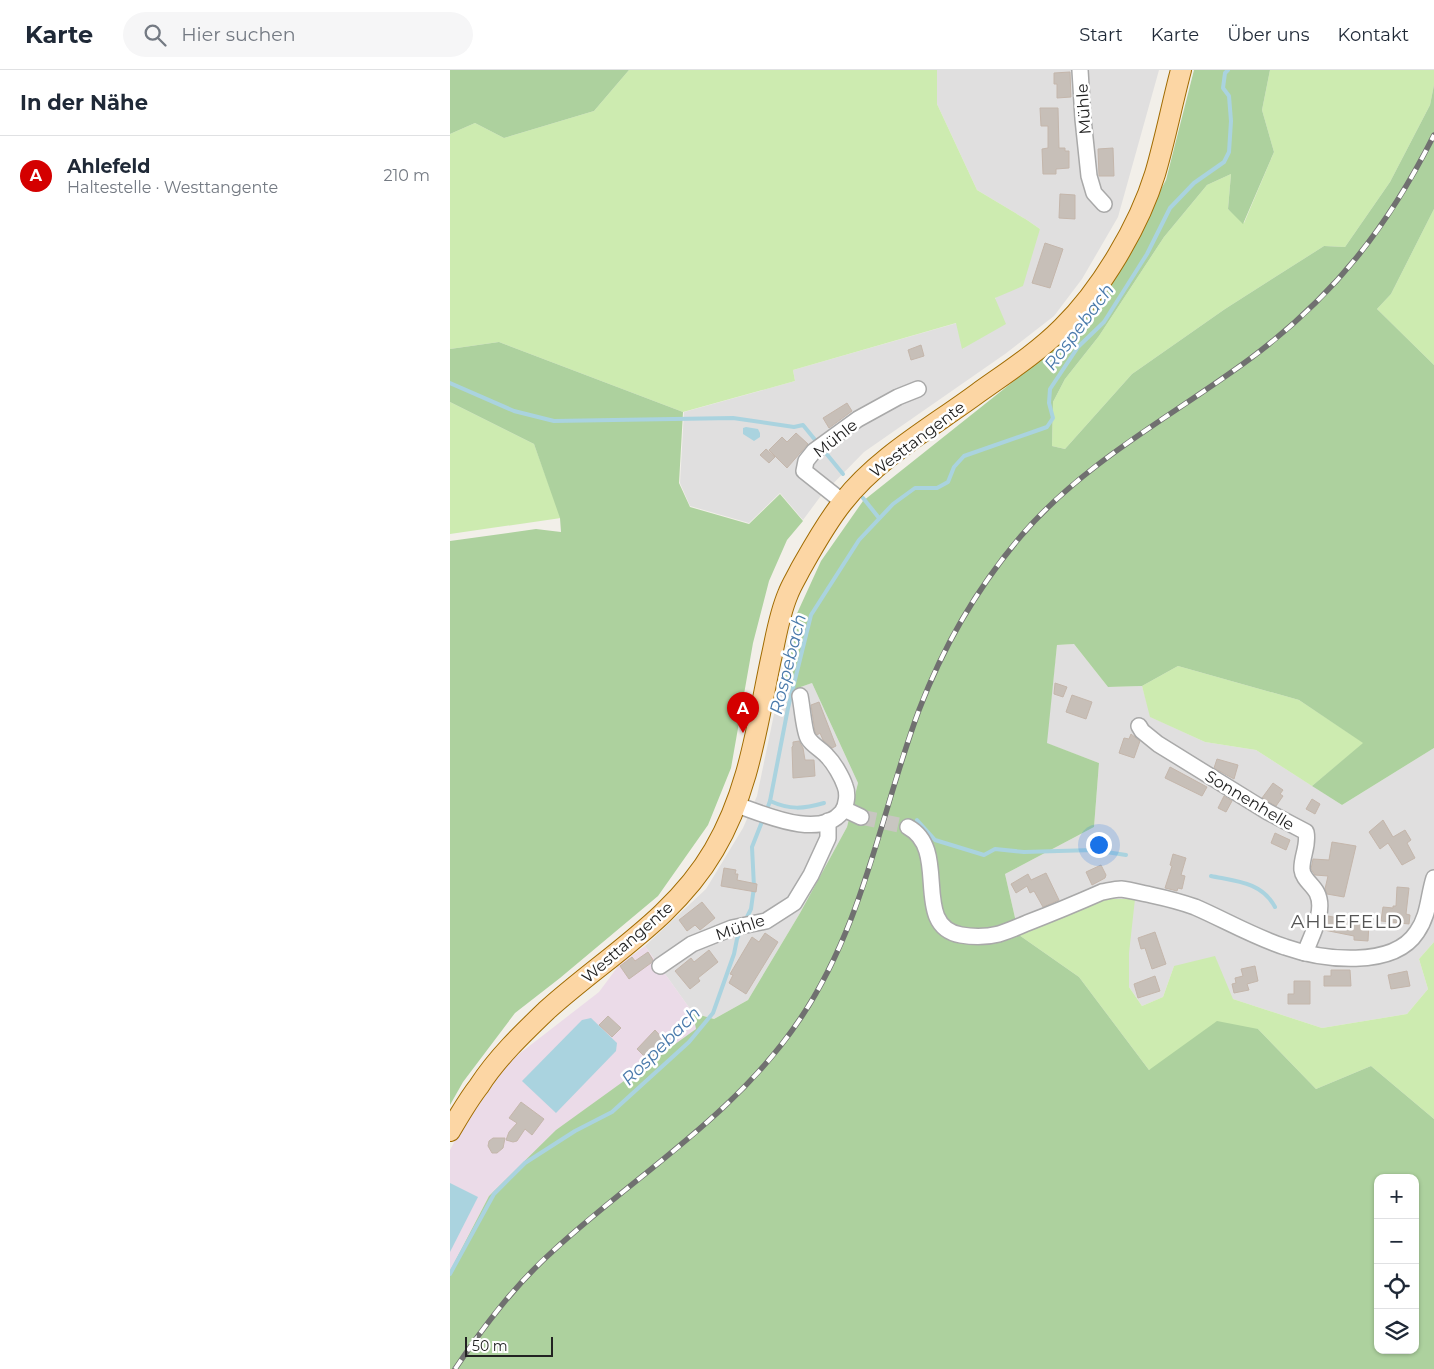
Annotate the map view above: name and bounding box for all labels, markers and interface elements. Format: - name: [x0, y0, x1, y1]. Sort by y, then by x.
- search box: [123, 12, 473, 57]
- text: Karte: [25, 20, 93, 49]
- icon: search: [141, 21, 169, 49]
- text: Hier suchen: [181, 23, 296, 46]
- text: Start: [1079, 24, 1123, 46]
- text: Karte: [1151, 24, 1199, 46]
- text: Über uns: [1227, 24, 1310, 46]
- text: Kontakt: [1338, 24, 1409, 46]
- street label: Mühle: [1072, 83, 1095, 135]
- text: In der Nähe: [20, 90, 148, 115]
- text: Ahlefeld: [67, 155, 150, 178]
- text: A: [30, 166, 42, 185]
- text: 210 m: [383, 166, 430, 185]
- text: Haltestelle · Westtangente: [67, 178, 278, 197]
- water label: Rospebach: [1039, 279, 1119, 375]
- street label: Westtangente: [866, 397, 969, 481]
- street label: Mühle: [809, 415, 861, 462]
- water label: Rospebach: [765, 611, 811, 717]
- pin: A: [727, 692, 759, 733]
- street label: Sonnenhelle: [1202, 766, 1298, 835]
- your location: [1086, 832, 1112, 858]
- street label: Westtangente: [578, 898, 677, 987]
- district label: AHLEFELD: [1291, 910, 1403, 933]
- street label: Mühle: [713, 911, 767, 944]
- water label: Rospebach: [617, 1002, 705, 1090]
- map controls: [1374, 1174, 1419, 1354]
- button: +: [1374, 1174, 1419, 1219]
- button: −: [1374, 1219, 1419, 1264]
- button: locate: [1374, 1264, 1419, 1309]
- button: layers: [1374, 1309, 1419, 1354]
- scale bar: [465, 1334, 552, 1357]
- text: 50 m: [472, 1337, 508, 1355]

